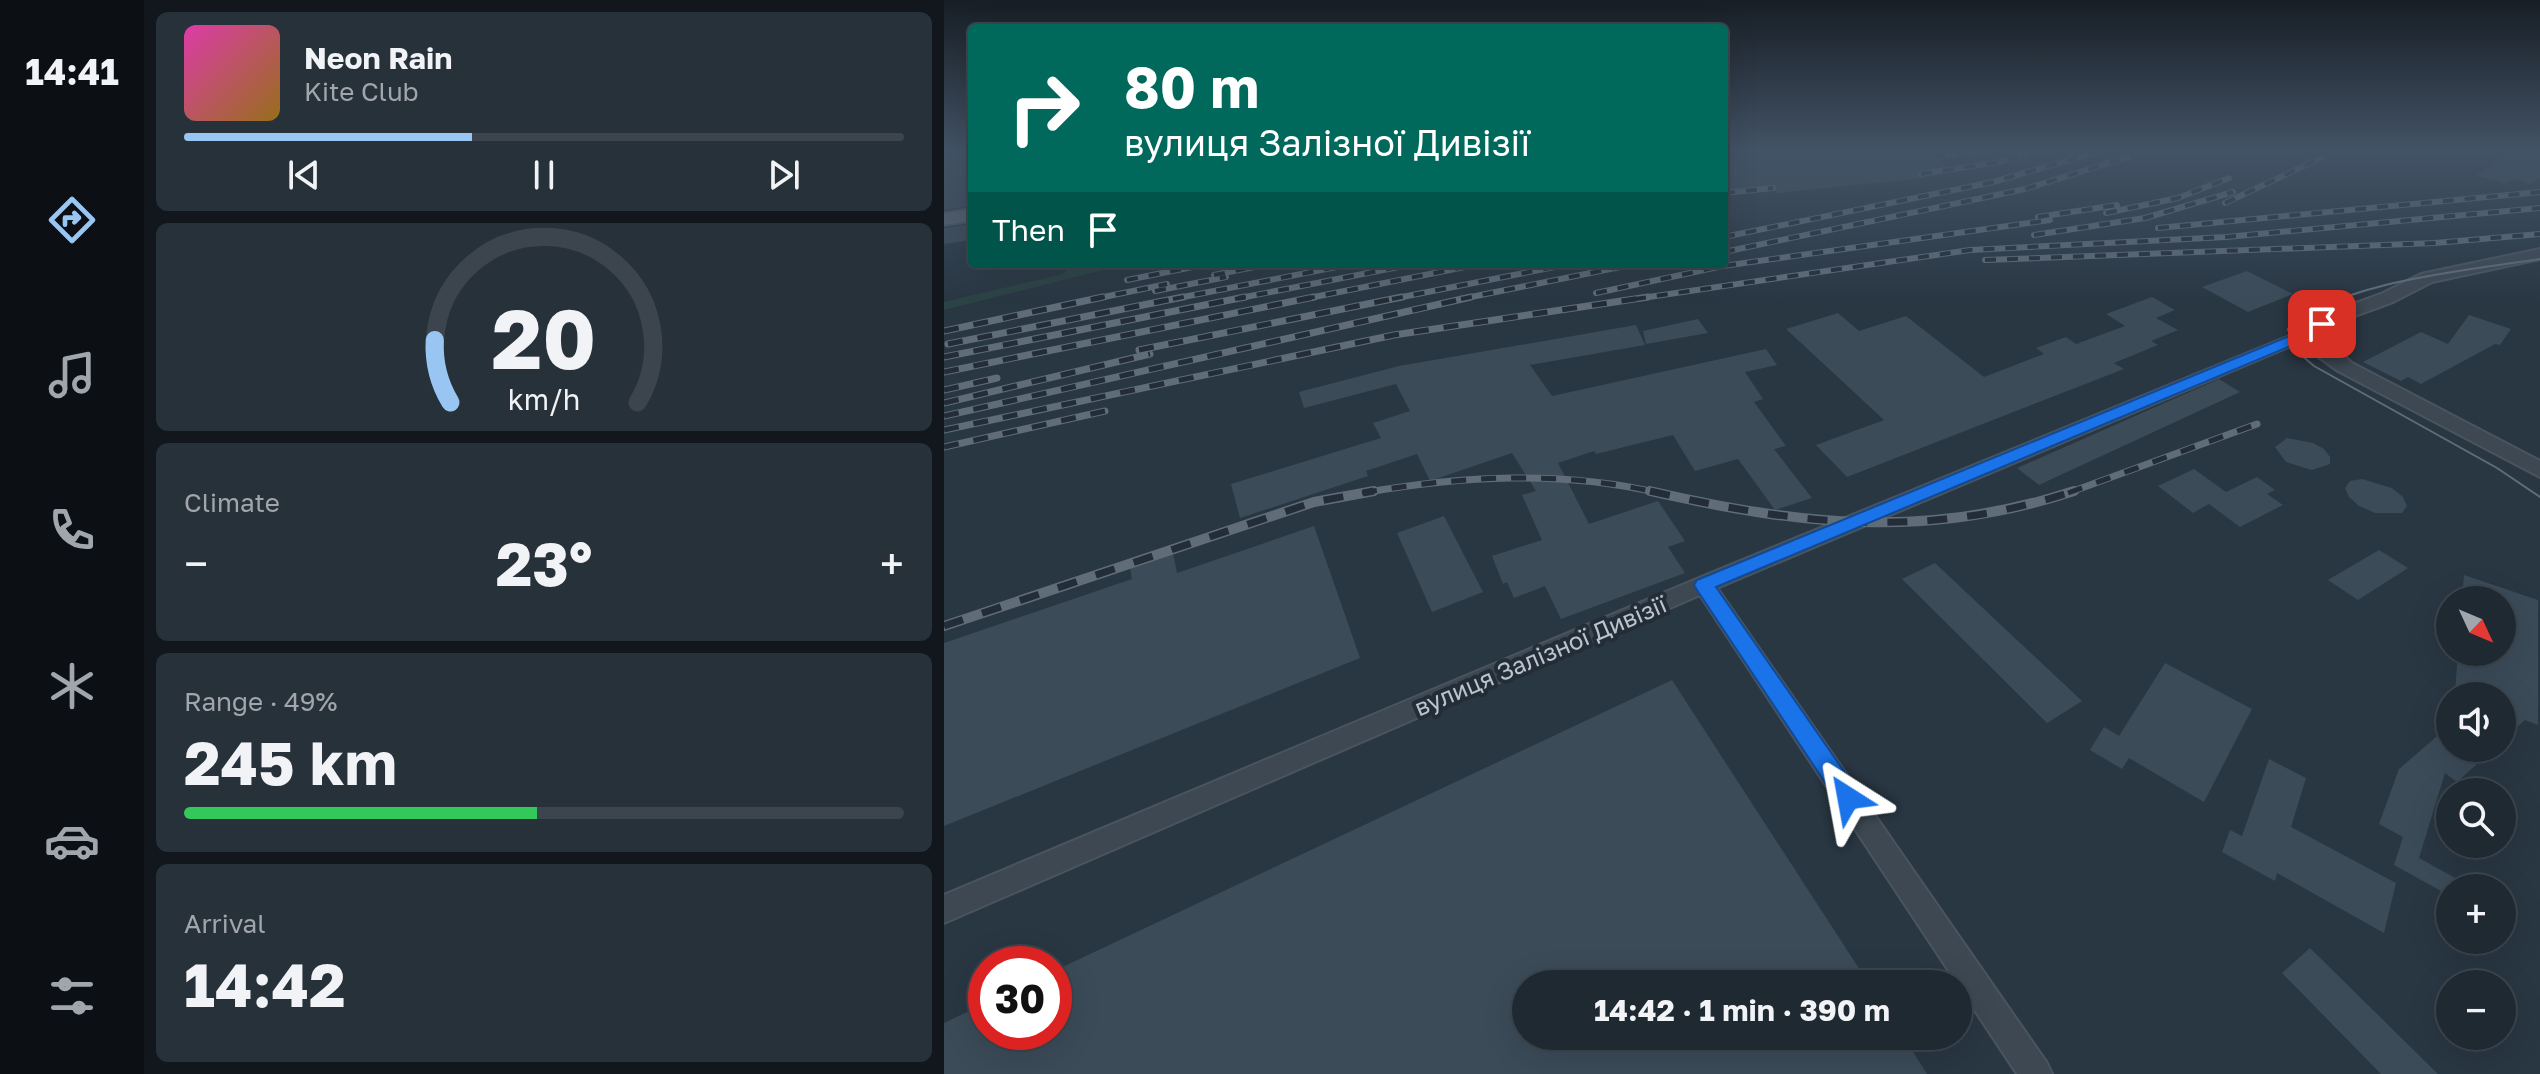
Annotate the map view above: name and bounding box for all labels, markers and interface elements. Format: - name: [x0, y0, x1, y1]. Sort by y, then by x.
- text: Neon Rain: [304, 40, 452, 76]
- text: 14:41: [25, 50, 119, 93]
- text: 80 m: [1124, 53, 1259, 120]
- icon: right: [992, 56, 1096, 160]
- text: Kite Club: [304, 76, 419, 107]
- text: вулиця Залізної Дивізії: [1124, 121, 1530, 164]
- icon: previous: [282, 153, 326, 197]
- icon: pause: [522, 153, 566, 197]
- icon: next: [762, 153, 806, 197]
- icon: directions: [44, 192, 100, 248]
- icon: arrive: [1081, 208, 1125, 252]
- text: Then: [992, 212, 1065, 248]
- text: 20: [492, 286, 596, 386]
- pin: [2288, 290, 2356, 358]
- icon: arrive: [2300, 302, 2344, 346]
- icon: music: [44, 347, 100, 403]
- text: km/h: [508, 382, 580, 416]
- text: Climate: [184, 487, 280, 518]
- icon: phone: [44, 502, 100, 558]
- text: 23°: [496, 527, 592, 599]
- text: −: [184, 537, 208, 590]
- text: +: [880, 537, 904, 590]
- north arrow: [2436, 586, 2516, 666]
- map controls: [2436, 586, 2516, 1050]
- street label: вулиця Залізної Дивізії: [1410, 588, 1672, 721]
- icon: climate: [44, 658, 100, 714]
- button: sound: [2436, 682, 2516, 762]
- text: Range · 49%: [184, 686, 337, 717]
- text: 245 km: [184, 726, 397, 798]
- position arrow: [1806, 756, 1890, 840]
- button: search: [2436, 778, 2516, 858]
- icon: car: [44, 813, 100, 869]
- button: +: [2436, 874, 2516, 954]
- text: Arrival: [184, 908, 265, 939]
- speed limit sign: 30: [968, 946, 1072, 1050]
- text: 14:42: [184, 948, 346, 1020]
- icon: filters: [44, 968, 100, 1024]
- button: −: [2436, 970, 2516, 1050]
- text: 14:42 · 1 min · 390 m: [1594, 992, 1890, 1028]

